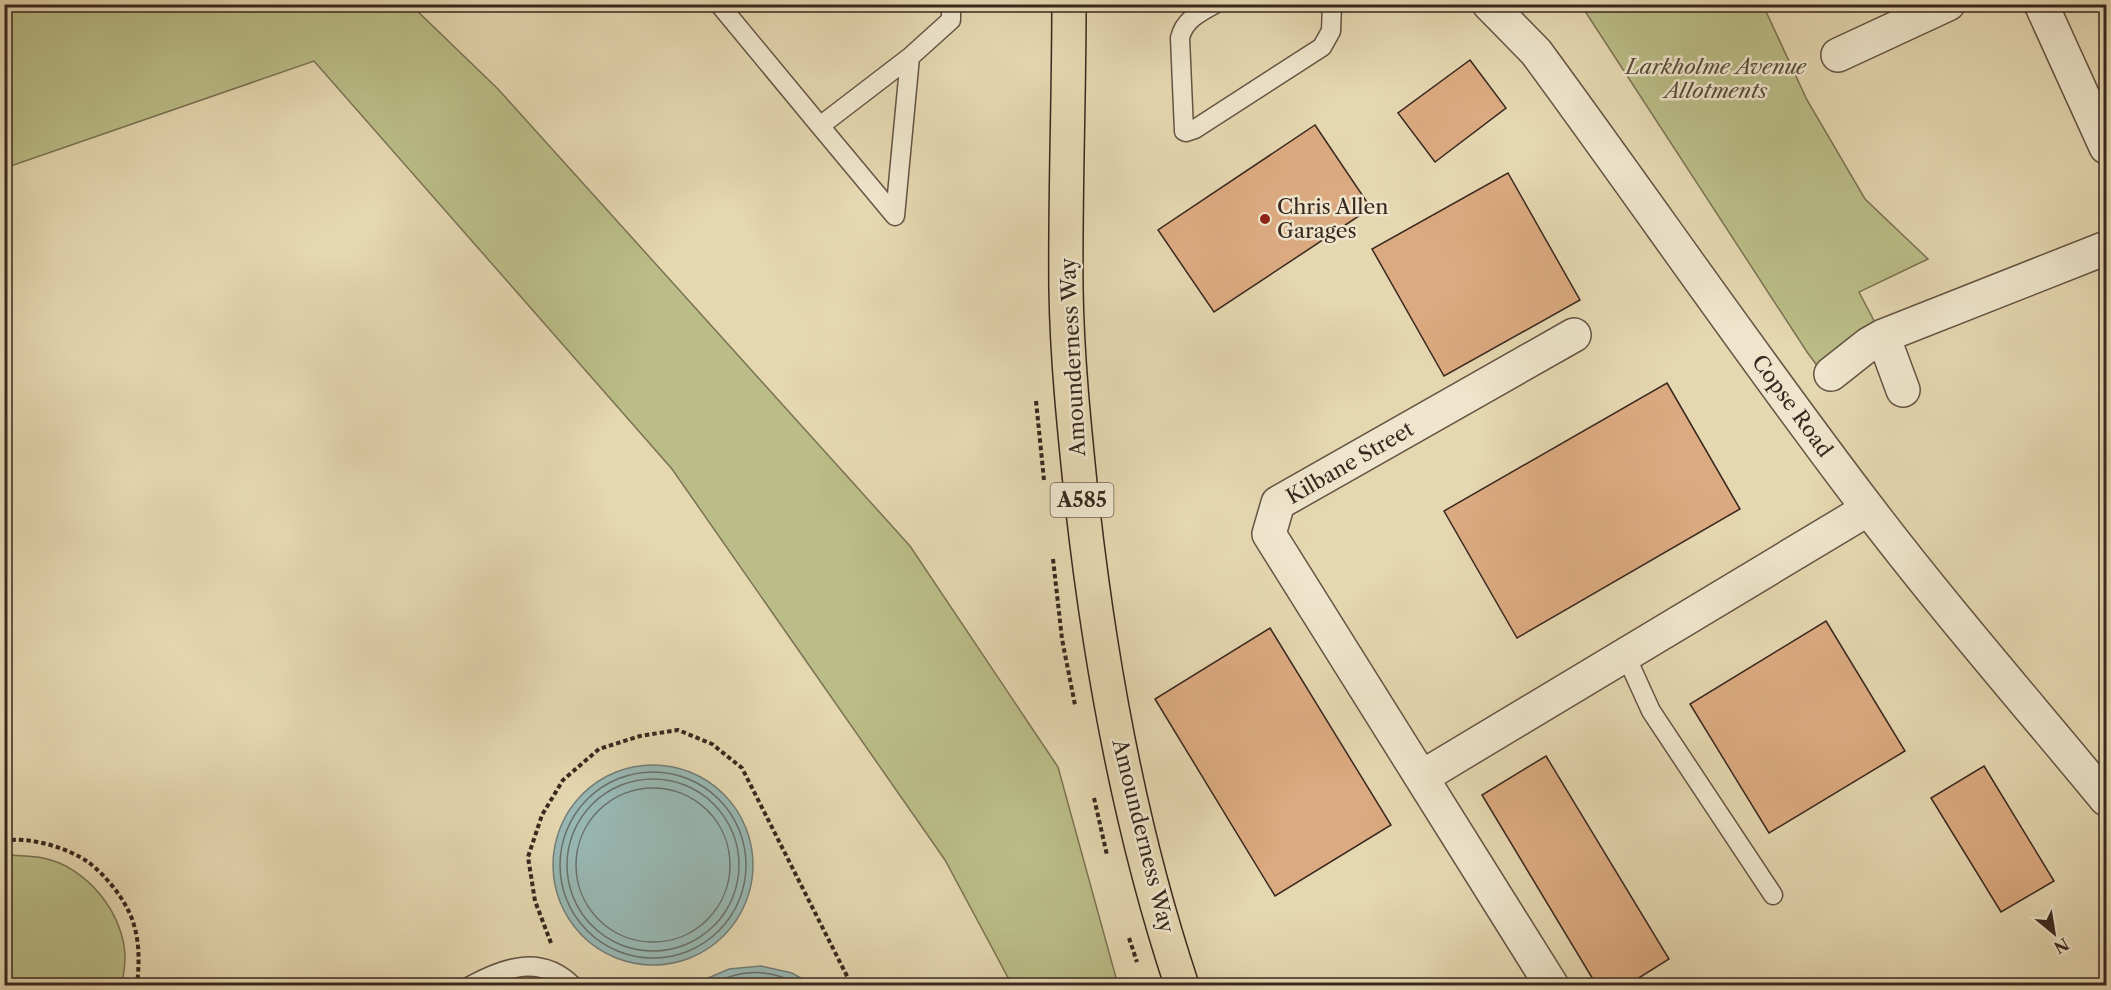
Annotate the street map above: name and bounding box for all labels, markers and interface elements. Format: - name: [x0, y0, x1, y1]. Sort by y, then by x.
- park label: Larkholme Avenue Allotments: [1624, 54, 1807, 103]
- place label: Chris Allen Garages: [1277, 194, 1388, 243]
- marker: Chris Allen Garages: [1258, 212, 1272, 226]
- street label: Amounderness Way: [1055, 257, 1090, 458]
- street label: Copse Road: [1747, 350, 1838, 462]
- street label: Kilbane Street: [1282, 416, 1418, 509]
- road number: A585: [1050, 483, 1114, 517]
- street label: Amounderness Way: [1107, 735, 1180, 936]
- north arrow: [2024, 903, 2084, 963]
- text: N: [2050, 934, 2073, 958]

